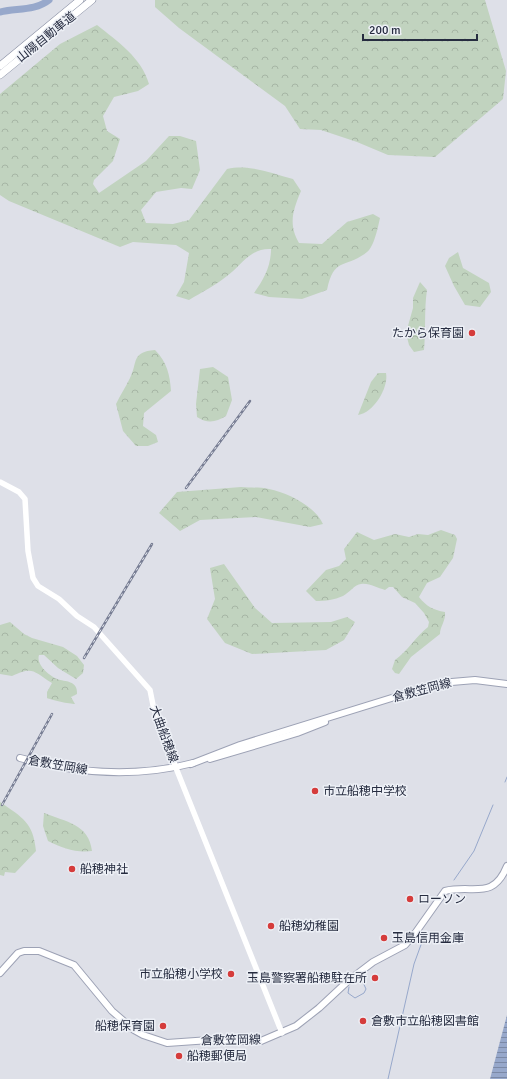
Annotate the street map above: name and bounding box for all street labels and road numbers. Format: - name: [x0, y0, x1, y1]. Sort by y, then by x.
- street label: 山陽自動車道: [14, 9, 79, 66]
- street label: 倉敷笠岡線: [391, 675, 453, 705]
- street label: 大曲船穂線: [146, 703, 181, 765]
- street label: 倉敷笠岡線: [27, 753, 89, 778]
- street label: 倉敷笠岡線: [201, 1032, 261, 1049]

